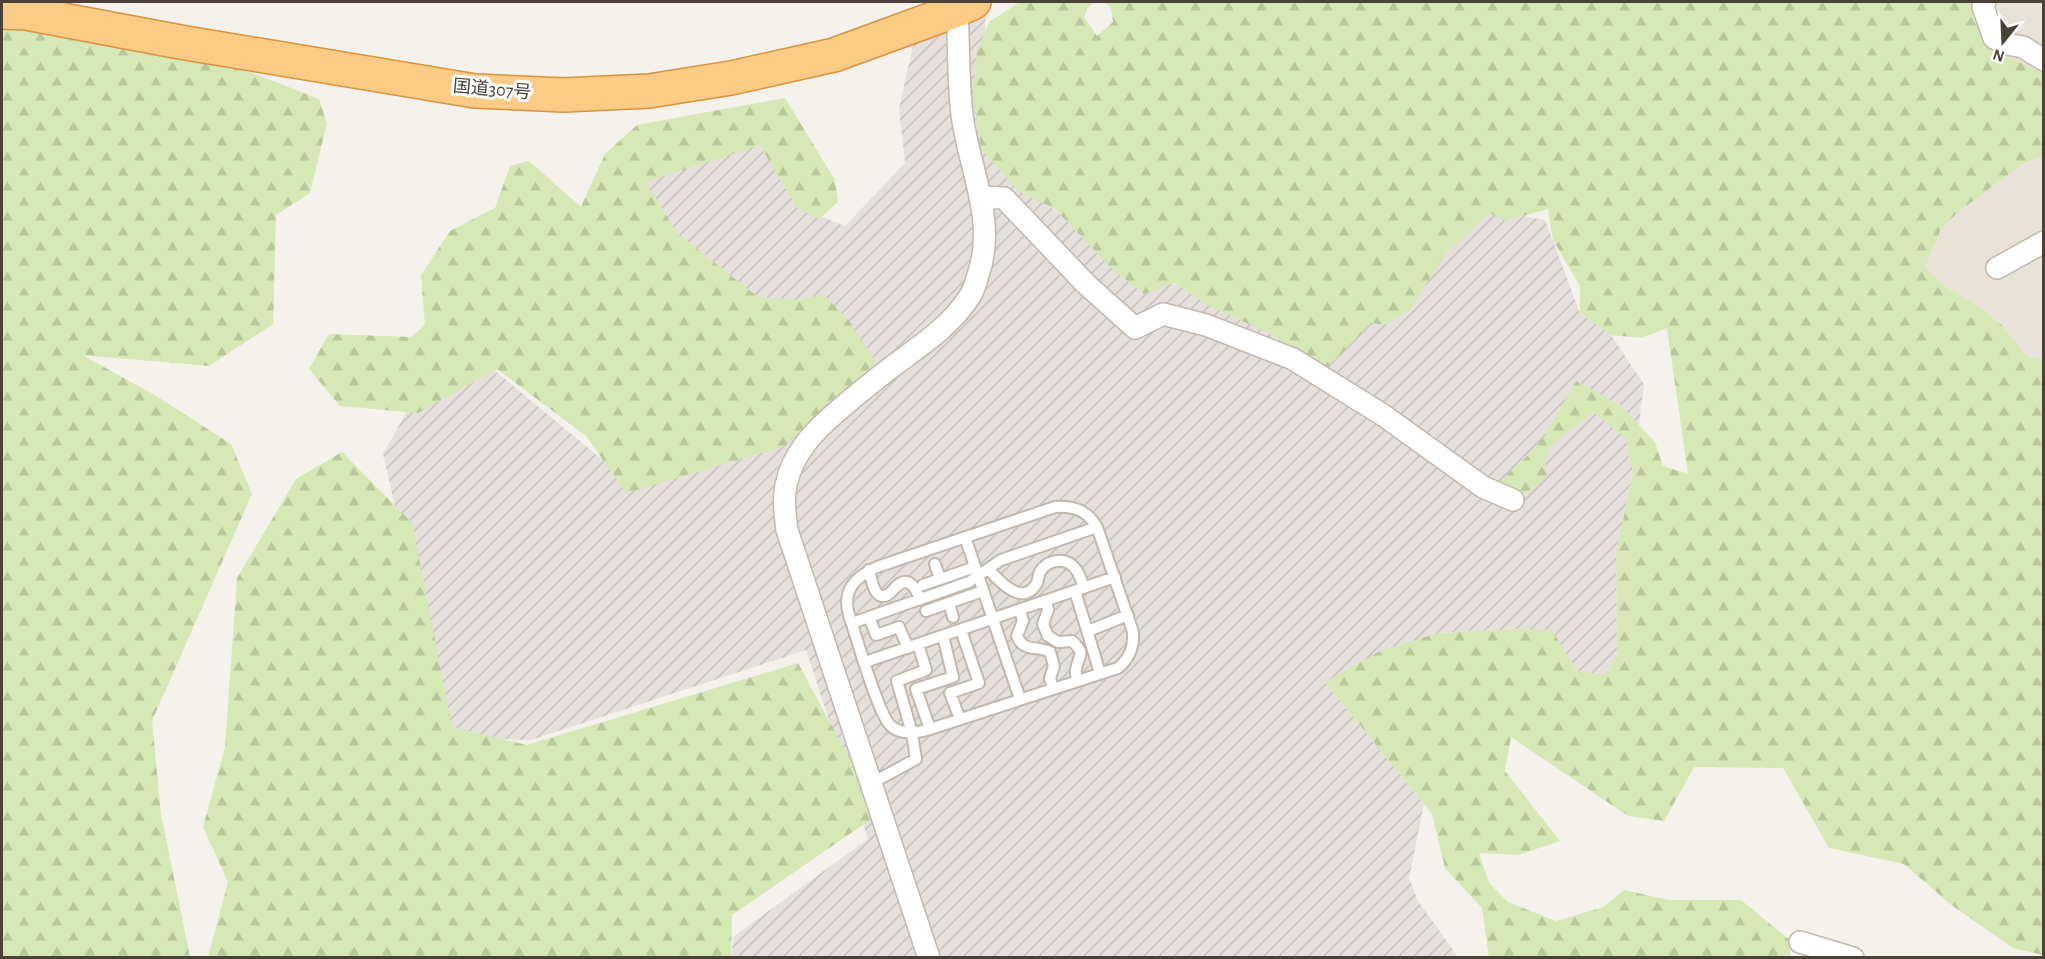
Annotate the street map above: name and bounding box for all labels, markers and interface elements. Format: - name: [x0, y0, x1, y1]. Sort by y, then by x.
- north arrow: [1973, 12, 2033, 72]
- text: N: [1991, 46, 2006, 65]
- street label: 国道307号: [452, 76, 532, 102]

